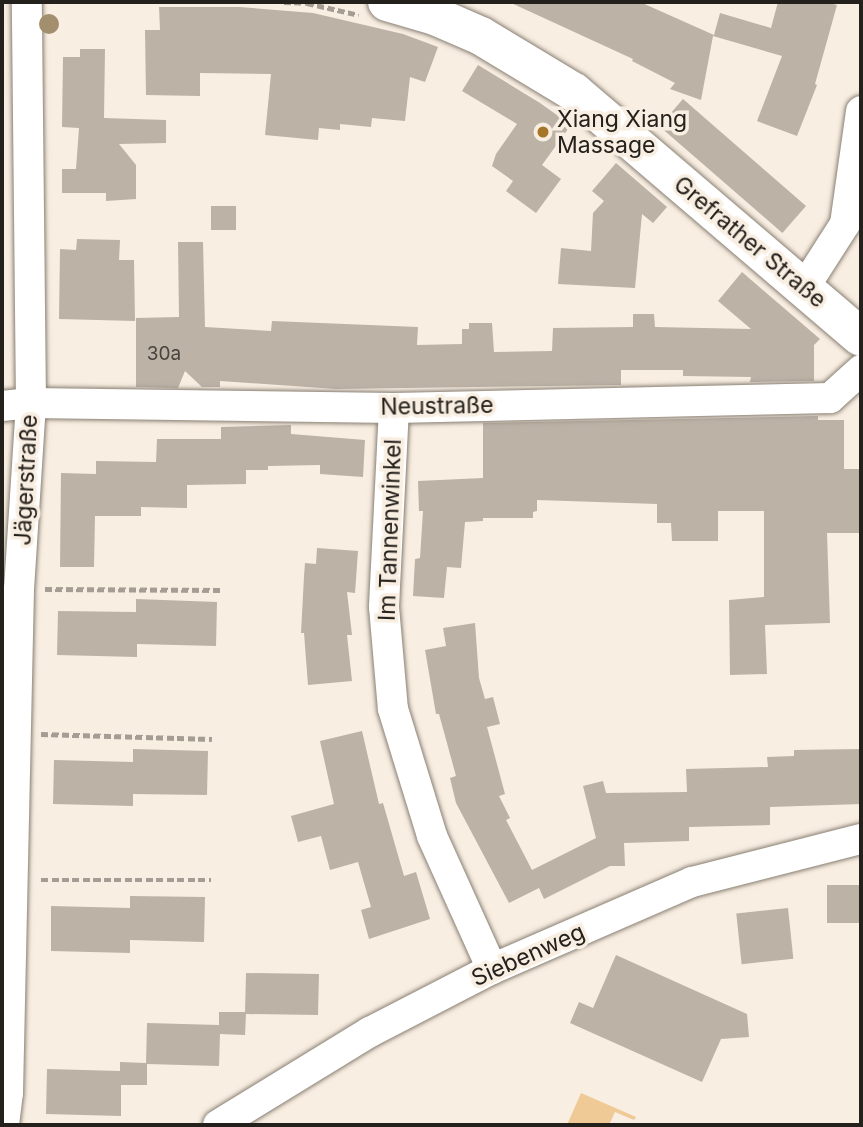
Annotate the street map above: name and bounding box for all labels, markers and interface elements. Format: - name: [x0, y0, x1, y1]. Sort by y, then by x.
- place label: Xiang Xiang Massage: [557, 105, 687, 159]
- marker: Xiang Xiang Massage: [535, 124, 551, 140]
- street label: Grefrather Straße: [668, 170, 832, 314]
- house number: 30a: [147, 343, 181, 365]
- street label: Neustraße: [380, 391, 494, 421]
- street label: Jägerstraße: [9, 414, 43, 546]
- street label: Im Tannenwinkel: [373, 439, 407, 621]
- street label: Siebenweg: [467, 918, 589, 992]

